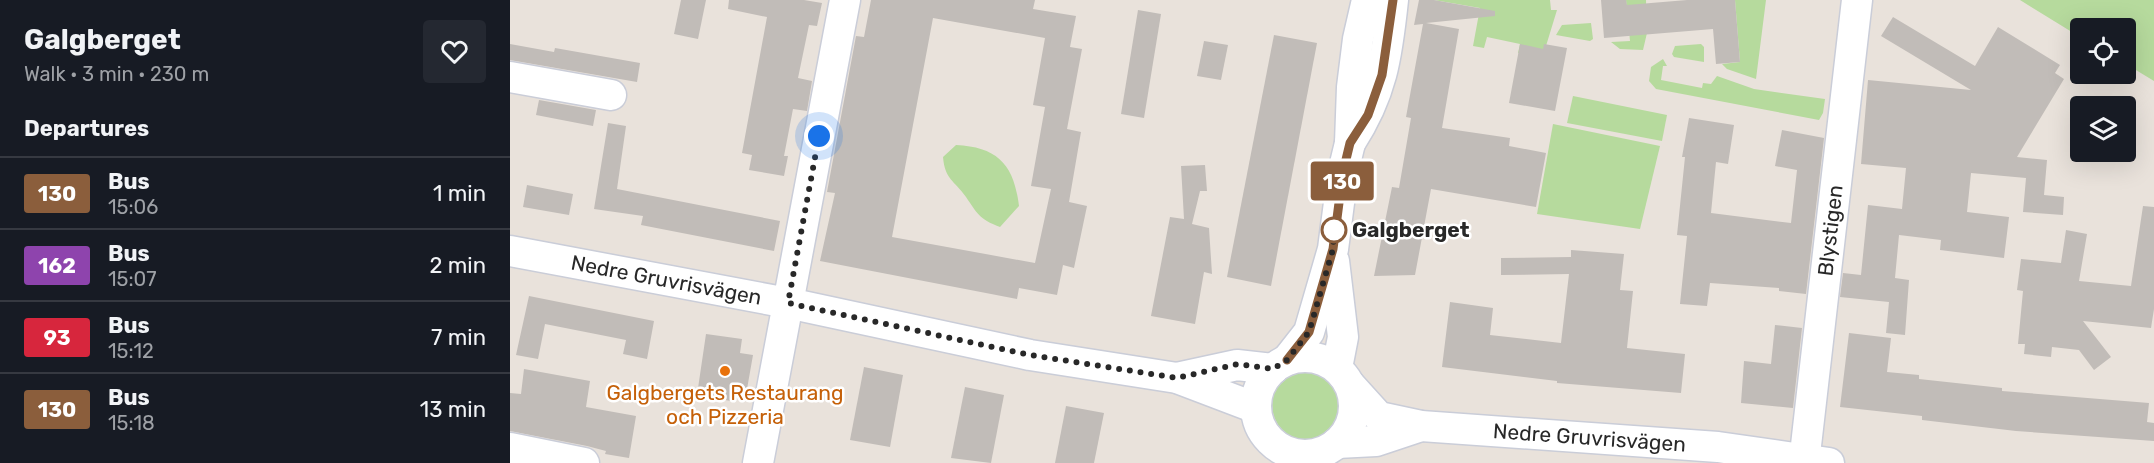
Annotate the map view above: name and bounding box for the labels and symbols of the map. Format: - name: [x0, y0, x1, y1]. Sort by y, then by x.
- your location: [804, 121, 834, 151]
- line badge: 130: [1308, 162, 1376, 201]
- street label: Blystigen: [1812, 184, 1848, 277]
- marker: Galgberget: [1321, 217, 1347, 243]
- place label: Galgberget: [1352, 217, 1470, 242]
- street label: Nedre Gruvrisvägen: [569, 250, 764, 310]
- marker: Galgbergets Restaurang och Pizzeria: [718, 364, 732, 378]
- place label: Galgbergets Restaurang och Pizzeria: [606, 380, 844, 429]
- street label: Nedre Gruvrisvägen: [1492, 418, 1687, 457]

